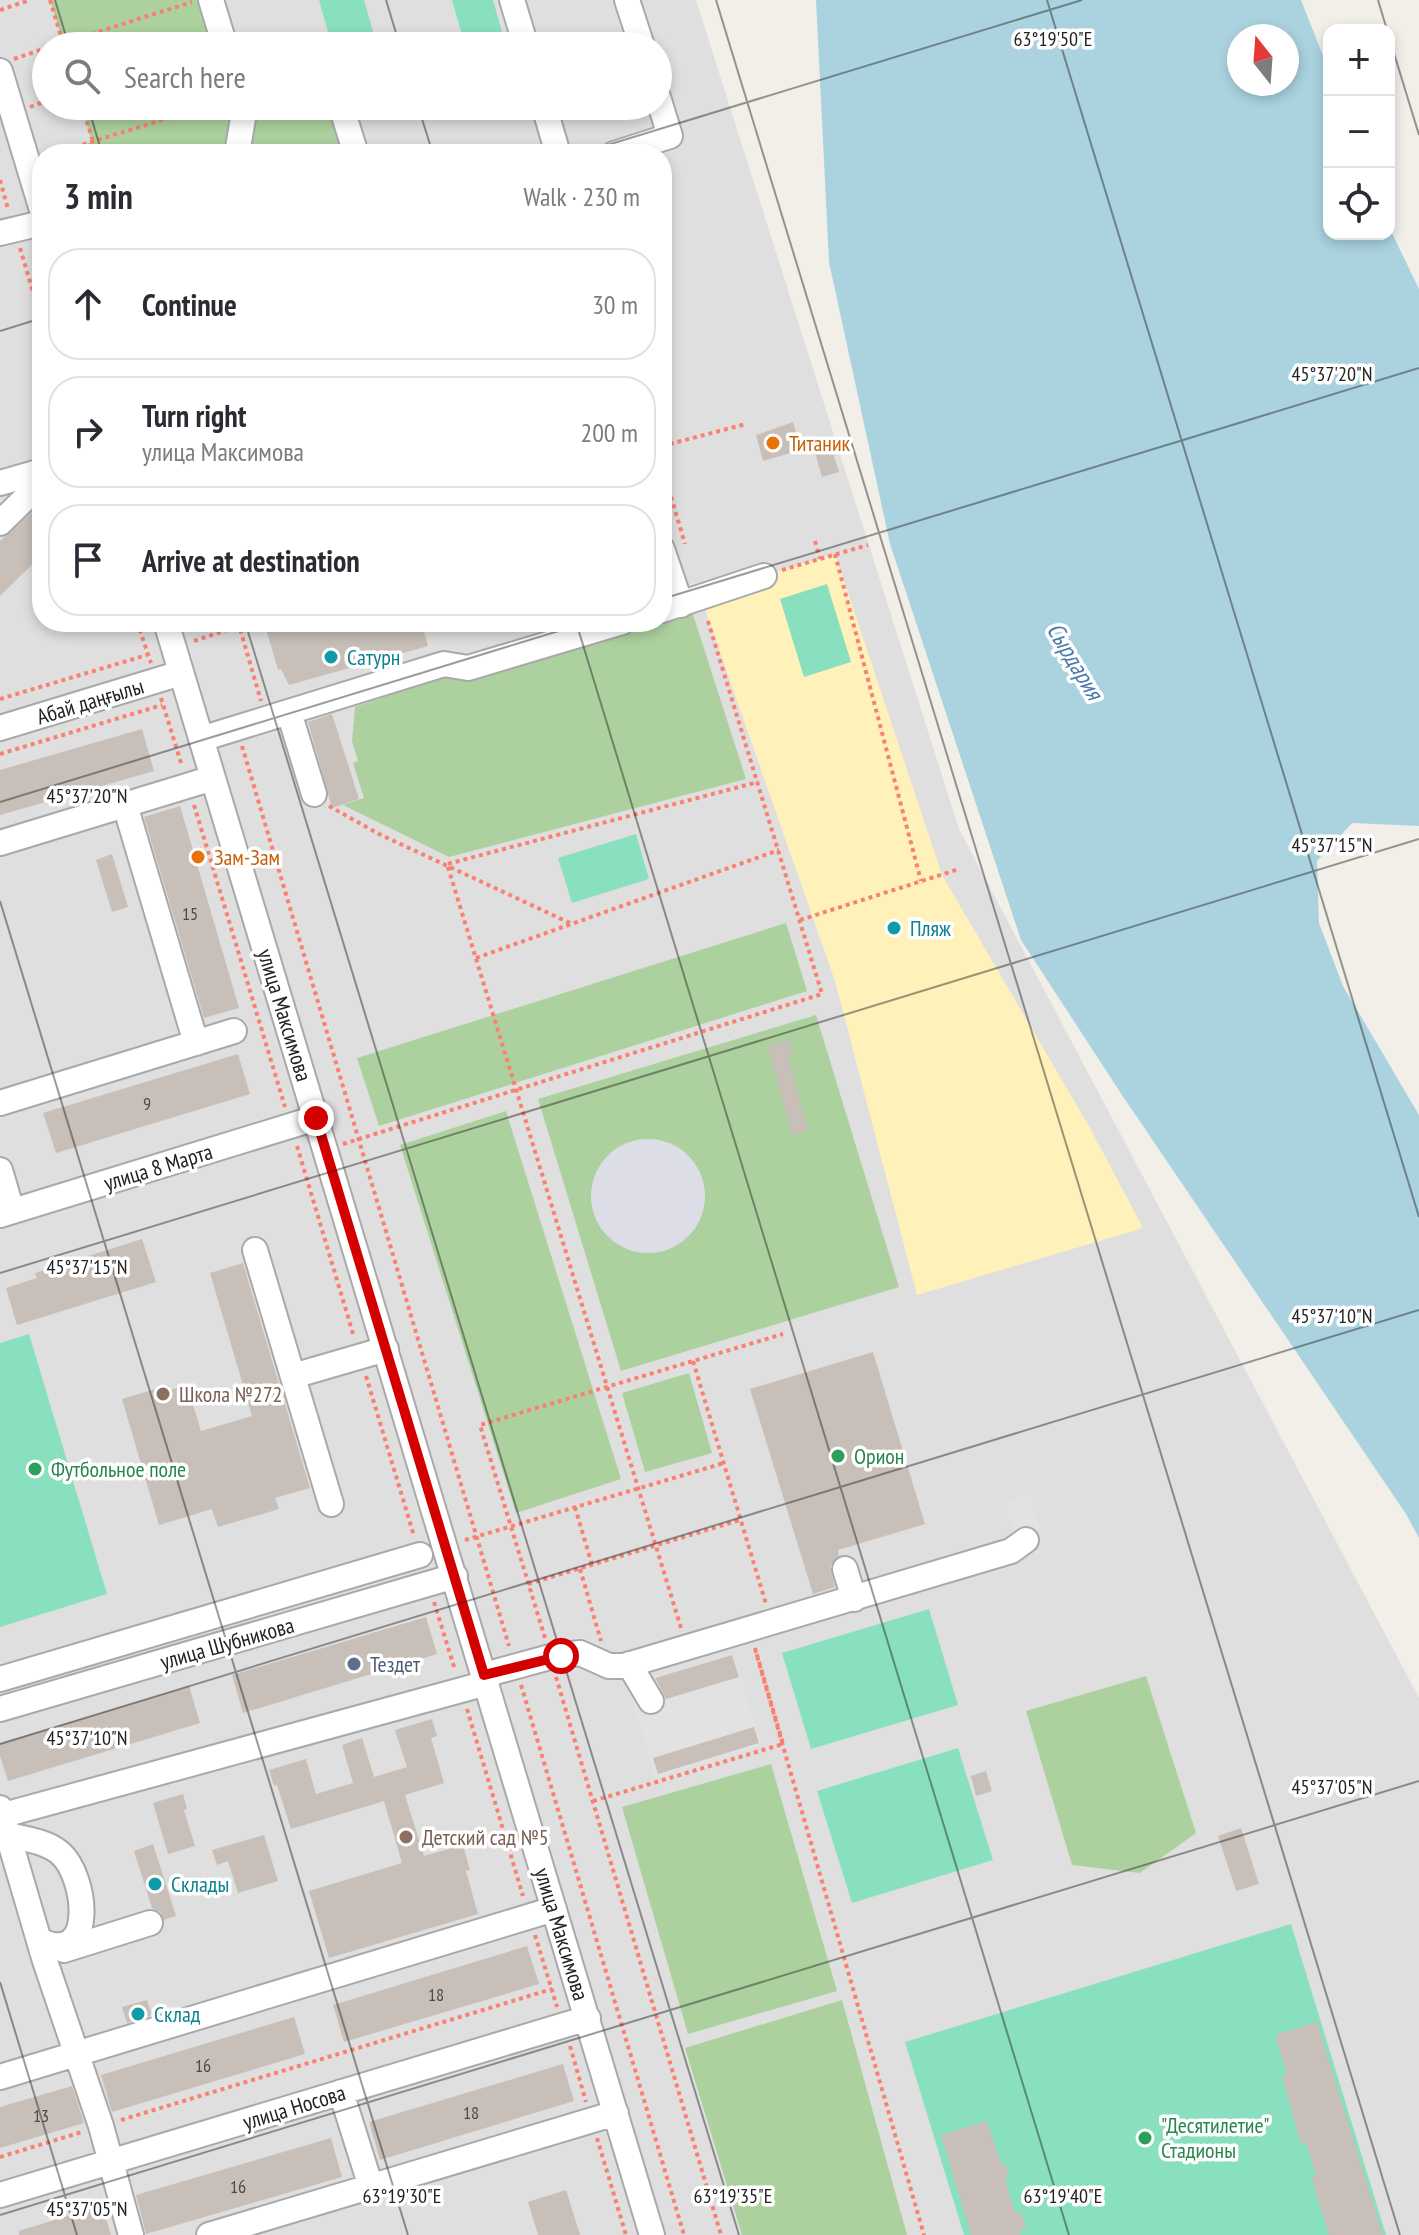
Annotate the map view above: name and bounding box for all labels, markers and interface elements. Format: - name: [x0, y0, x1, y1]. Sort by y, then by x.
- north arrow: [1227, 24, 1299, 96]
- map controls: [1323, 24, 1395, 240]
- button: +: [1323, 24, 1395, 96]
- text: 63°19'50"E: [1014, 26, 1092, 52]
- search box: [32, 32, 672, 120]
- icon: search: [60, 54, 104, 98]
- text: Search here: [124, 57, 246, 96]
- button: −: [1323, 96, 1395, 168]
- button: locate: [1323, 168, 1395, 240]
- text: 3 min: [64, 174, 133, 218]
- text: Walk · 230 m: [523, 180, 640, 213]
- icon: ahead: [66, 282, 110, 326]
- text: Continue: [142, 285, 237, 324]
- text: 30 m: [592, 288, 638, 321]
- text: 45°37'20"N: [1292, 361, 1372, 387]
- text: Turn right: [142, 396, 246, 435]
- icon: right: [66, 410, 110, 454]
- text: 200 m: [580, 416, 638, 449]
- place label: Титаник: [789, 429, 851, 457]
- marker: Титаник: [764, 434, 782, 452]
- text: улица Максимова: [142, 435, 304, 468]
- icon: arrive: [66, 538, 110, 582]
- text: Arrive at destination: [142, 541, 360, 580]
- water label: Сырдария: [1040, 617, 1111, 707]
- place label: Сатурн: [347, 643, 400, 671]
- marker: Сатурн: [322, 648, 340, 666]
- street label: Абай даңғылы: [33, 671, 147, 731]
- text: 45°37'20"N: [47, 783, 127, 809]
- text: 45°37'15"N: [1292, 832, 1372, 858]
- place label: Зам-Зам: [214, 843, 280, 871]
- marker: Зам-Зам: [189, 848, 207, 866]
- house number: 15: [182, 902, 198, 925]
- place label: Пляж: [910, 914, 951, 942]
- marker: Пляж: [885, 919, 903, 937]
- street label: улица Максимова: [252, 945, 318, 1085]
- house number: 9: [143, 1092, 151, 1115]
- route end: [298, 1100, 334, 1136]
- street label: улица 8 Марта: [100, 1137, 216, 1197]
- text: 45°37'15"N: [47, 1254, 127, 1280]
- text: 45°37'10"N: [1292, 1303, 1372, 1329]
- place label: Школа №272: [179, 1380, 283, 1408]
- marker: Школа №272: [154, 1385, 172, 1403]
- place label: Орион: [854, 1442, 904, 1470]
- marker: Орион: [829, 1447, 847, 1465]
- place label: Футбольное поле: [51, 1455, 186, 1483]
- marker: Футбольное поле: [26, 1460, 44, 1478]
- street label: улица Шубникова: [157, 1611, 297, 1675]
- route start: [543, 1638, 579, 1674]
- place label: Тездет: [370, 1650, 421, 1678]
- marker: Тездет: [345, 1655, 363, 1673]
- text: 45°37'10"N: [47, 1725, 127, 1751]
- text: 45°37'05"N: [1292, 1774, 1372, 1800]
- place label: Детский сад №5: [422, 1823, 549, 1851]
- marker: Детский сад №5: [397, 1828, 415, 1846]
- street label: улица Максимова: [529, 1864, 595, 2004]
- place label: Склады: [171, 1870, 229, 1898]
- marker: Склады: [146, 1875, 164, 1893]
- house number: 18: [428, 1983, 444, 2006]
- place label: Склад: [154, 2000, 201, 2028]
- marker: Склад: [129, 2005, 147, 2023]
- house number: 16: [195, 2054, 211, 2077]
- street label: улица Носова: [239, 2078, 349, 2136]
- house number: 18: [463, 2101, 479, 2124]
- house number: 13: [33, 2104, 49, 2127]
- place label: "Десятилетие" Стадионы: [1161, 2111, 1270, 2164]
- marker: "Десятилетие" Стадионы: [1136, 2129, 1154, 2147]
- house number: 16: [230, 2175, 246, 2198]
- text: 63°19'30"E: [363, 2183, 441, 2209]
- text: 63°19'35"E: [694, 2183, 772, 2209]
- text: 63°19'40"E: [1024, 2183, 1102, 2209]
- text: 45°37'05"N: [47, 2196, 127, 2222]

